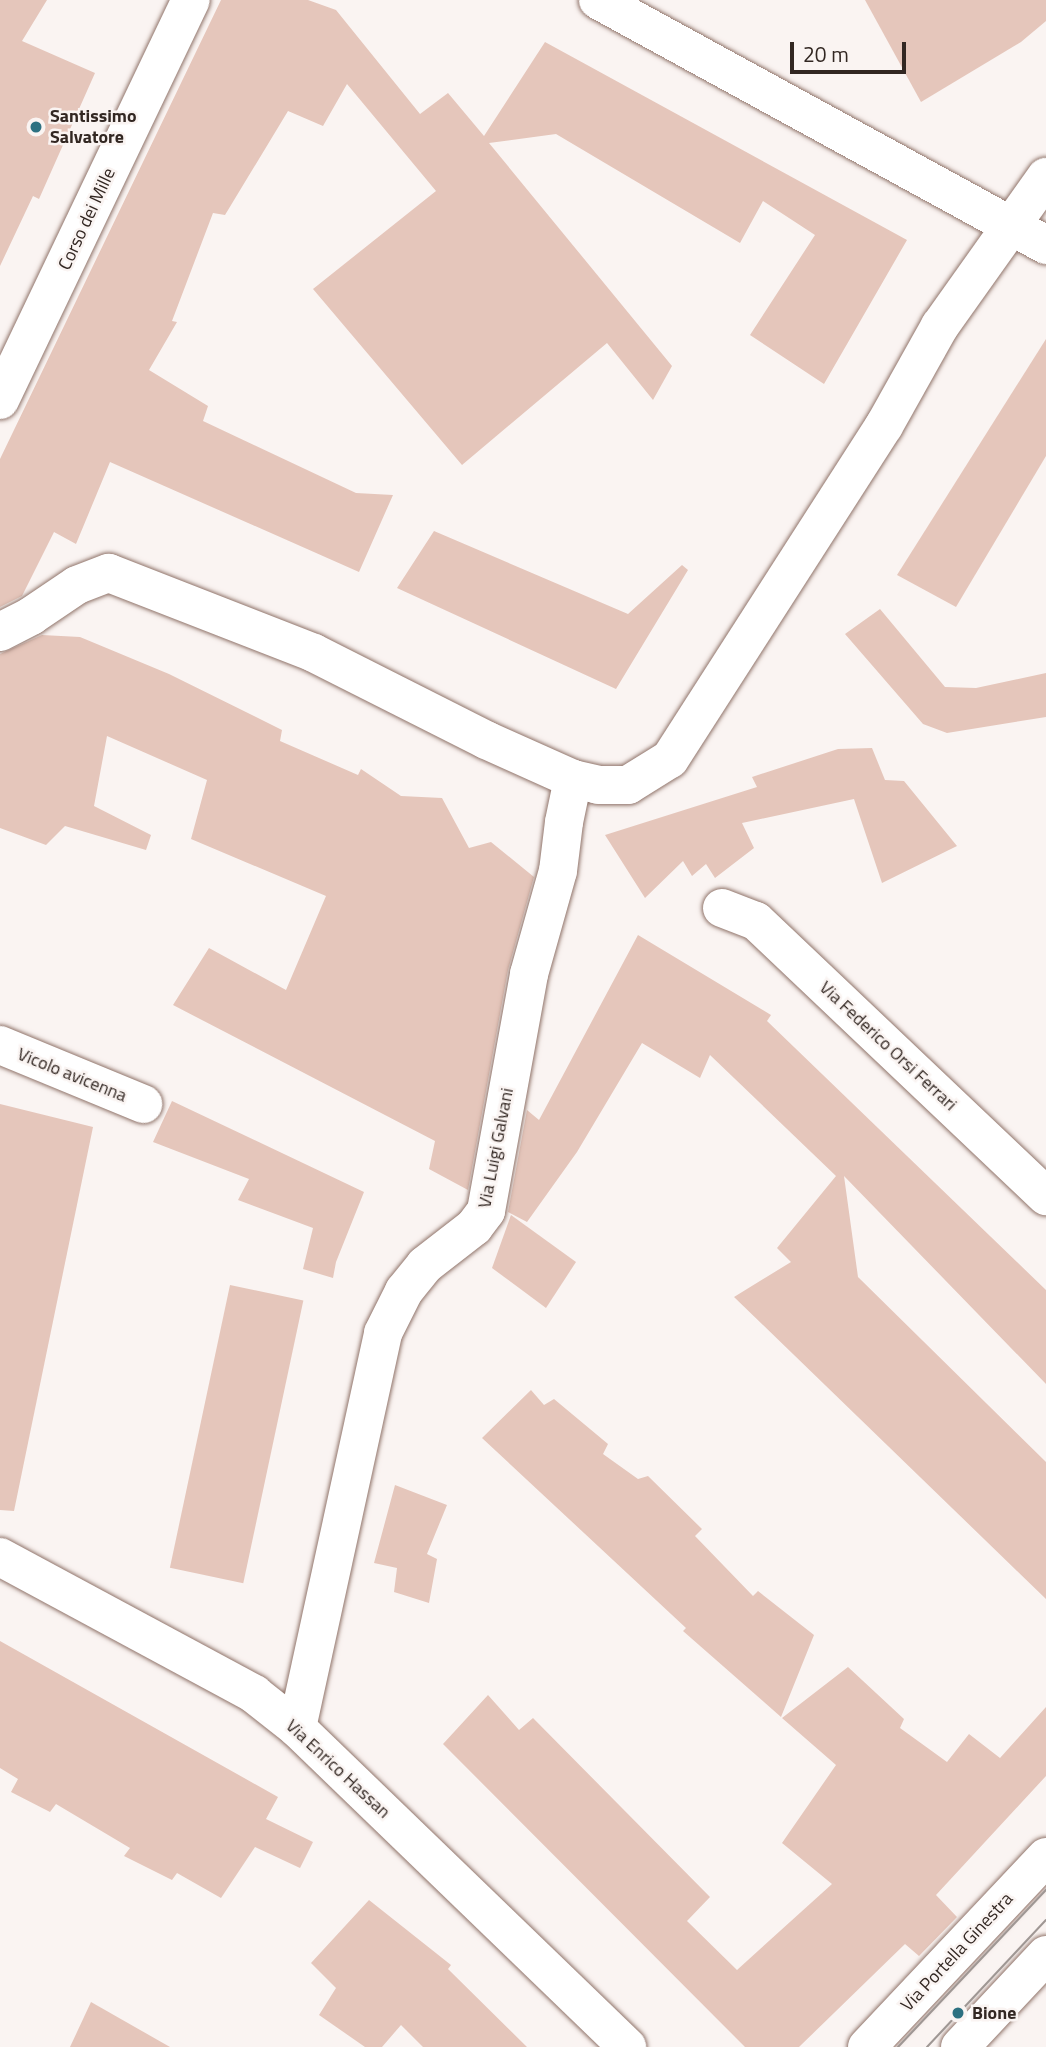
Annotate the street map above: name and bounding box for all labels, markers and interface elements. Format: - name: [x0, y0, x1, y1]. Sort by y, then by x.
- scale bar: [794, 28, 909, 72]
- text: 20 m: [803, 38, 849, 70]
- place label: Santissimo Salvatore: [50, 106, 136, 148]
- marker: Santissimo Salvatore: [28, 119, 44, 135]
- street label: Corso dei Mille: [54, 165, 120, 273]
- street label: Via Federico Orsi Ferrari: [815, 977, 961, 1115]
- street label: Vicolo avicenna: [14, 1043, 130, 1107]
- street label: Via Luigi Galvani: [474, 1086, 518, 1210]
- street label: Via Enrico Hassan: [281, 1715, 395, 1823]
- street label: Via Portella Ginestra: [897, 1888, 1017, 2016]
- place label: Bione: [972, 2002, 1016, 2024]
- marker: Bione: [950, 2005, 966, 2021]

